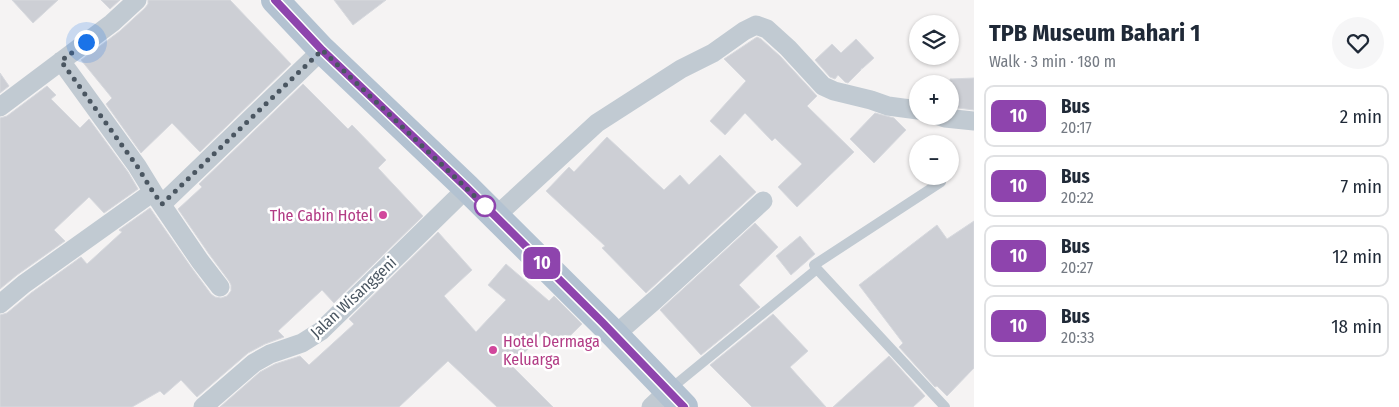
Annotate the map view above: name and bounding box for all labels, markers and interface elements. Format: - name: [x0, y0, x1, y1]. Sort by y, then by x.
- map controls: [909, 15, 959, 185]
- button: layers: [909, 15, 959, 65]
- button: heart: [1332, 17, 1384, 69]
- text: TPB Museum Bahari 1: [989, 19, 1200, 47]
- your location: [74, 30, 99, 55]
- text: Walk · 3 min · 180 m: [989, 52, 1116, 71]
- button: +: [909, 75, 959, 125]
- text: Bus: [1061, 95, 1090, 118]
- text: 10: [1010, 105, 1027, 127]
- text: 2 min: [1340, 105, 1382, 128]
- text: 20:17: [1061, 118, 1092, 137]
- button: −: [909, 135, 959, 185]
- text: Bus: [1061, 165, 1090, 188]
- text: 10: [1010, 175, 1027, 197]
- text: 7 min: [1340, 175, 1382, 198]
- text: 20:22: [1061, 188, 1094, 207]
- unlabelled marker: [474, 195, 496, 217]
- place label: The Cabin Hotel: [270, 206, 373, 225]
- marker: The Cabin Hotel: [377, 209, 389, 221]
- text: Bus: [1061, 235, 1090, 258]
- text: 10: [1010, 245, 1027, 267]
- text: 12 min: [1332, 245, 1382, 268]
- line badge: 10: [520, 247, 564, 279]
- text: 10: [533, 252, 551, 274]
- street label: Jalan Wisanggeni: [306, 253, 400, 342]
- text: 20:27: [1061, 258, 1093, 277]
- text: Bus: [1061, 305, 1090, 328]
- text: 10: [1010, 315, 1027, 337]
- text: 18 min: [1331, 315, 1382, 338]
- text: 20:33: [1061, 328, 1094, 347]
- place label: Hotel Dermaga Keluarga: [503, 332, 600, 369]
- marker: Hotel Dermaga Keluarga: [487, 344, 499, 356]

